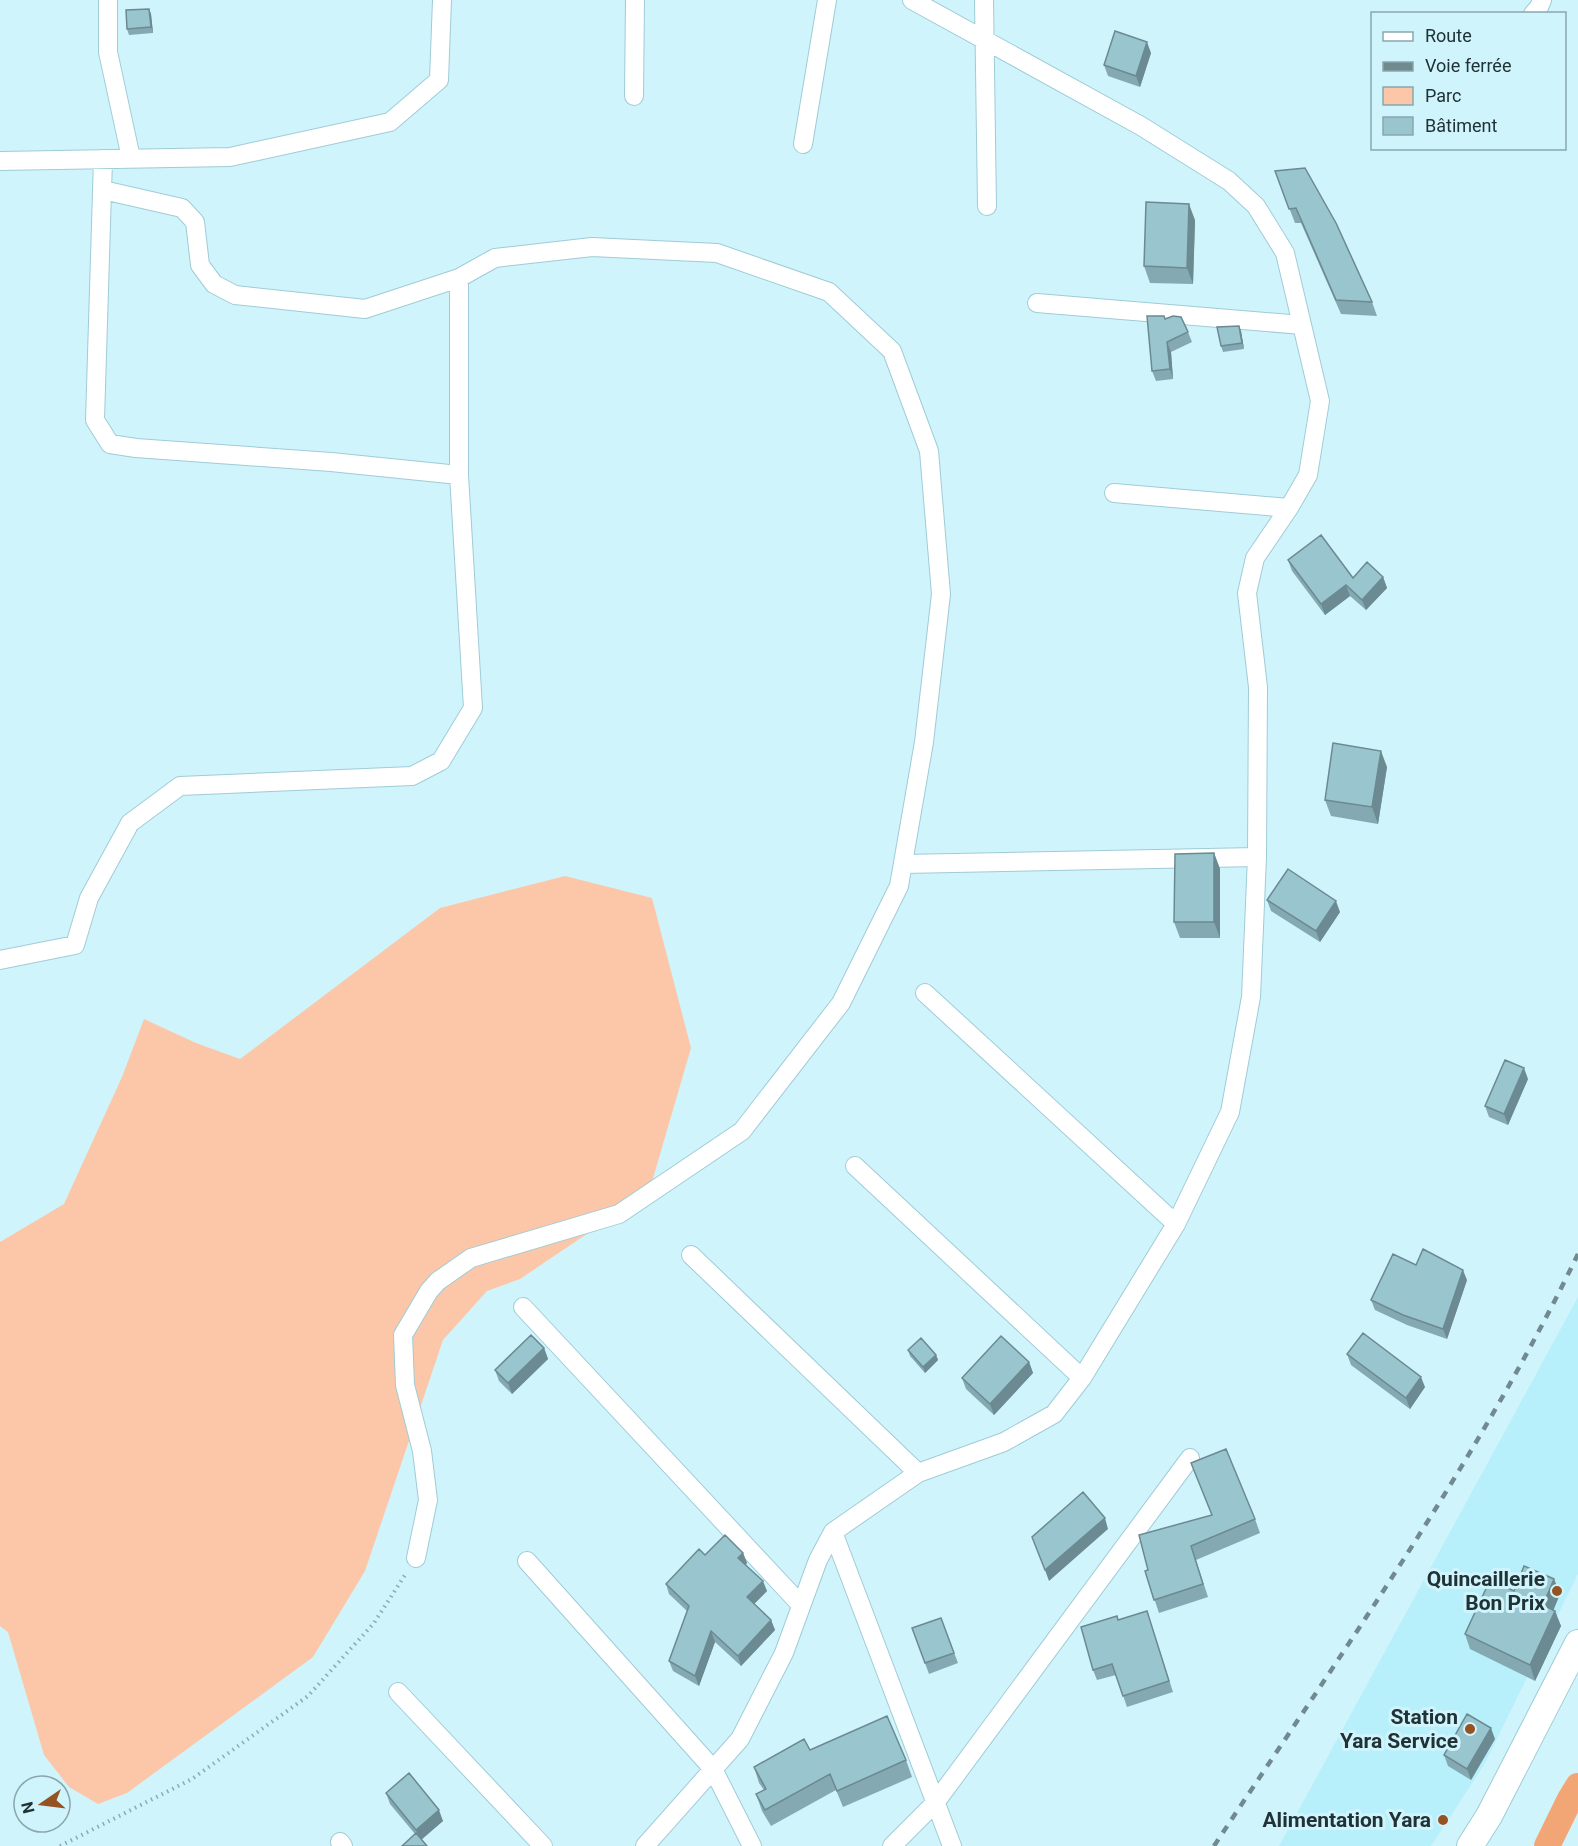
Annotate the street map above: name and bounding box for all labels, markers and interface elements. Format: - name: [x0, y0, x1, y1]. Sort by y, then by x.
- legend: [1371, 12, 1566, 150]
- text: Route: [1425, 25, 1472, 46]
- text: Voie ferrée: [1425, 55, 1511, 76]
- text: Parc: [1425, 85, 1461, 106]
- text: Bâtiment: [1425, 115, 1498, 136]
- place label: Quincaillerie Bon Prix: [1427, 1567, 1545, 1615]
- marker: Quincaillerie Bon Prix: [1550, 1584, 1564, 1598]
- place label: Station Yara Service: [1340, 1705, 1458, 1753]
- marker: Station Yara Service: [1463, 1722, 1477, 1736]
- north arrow: [12, 1774, 72, 1834]
- text: N: [17, 1800, 39, 1815]
- place label: Alimentation Yara: [1262, 1808, 1431, 1832]
- marker: Alimentation Yara: [1436, 1813, 1450, 1827]

